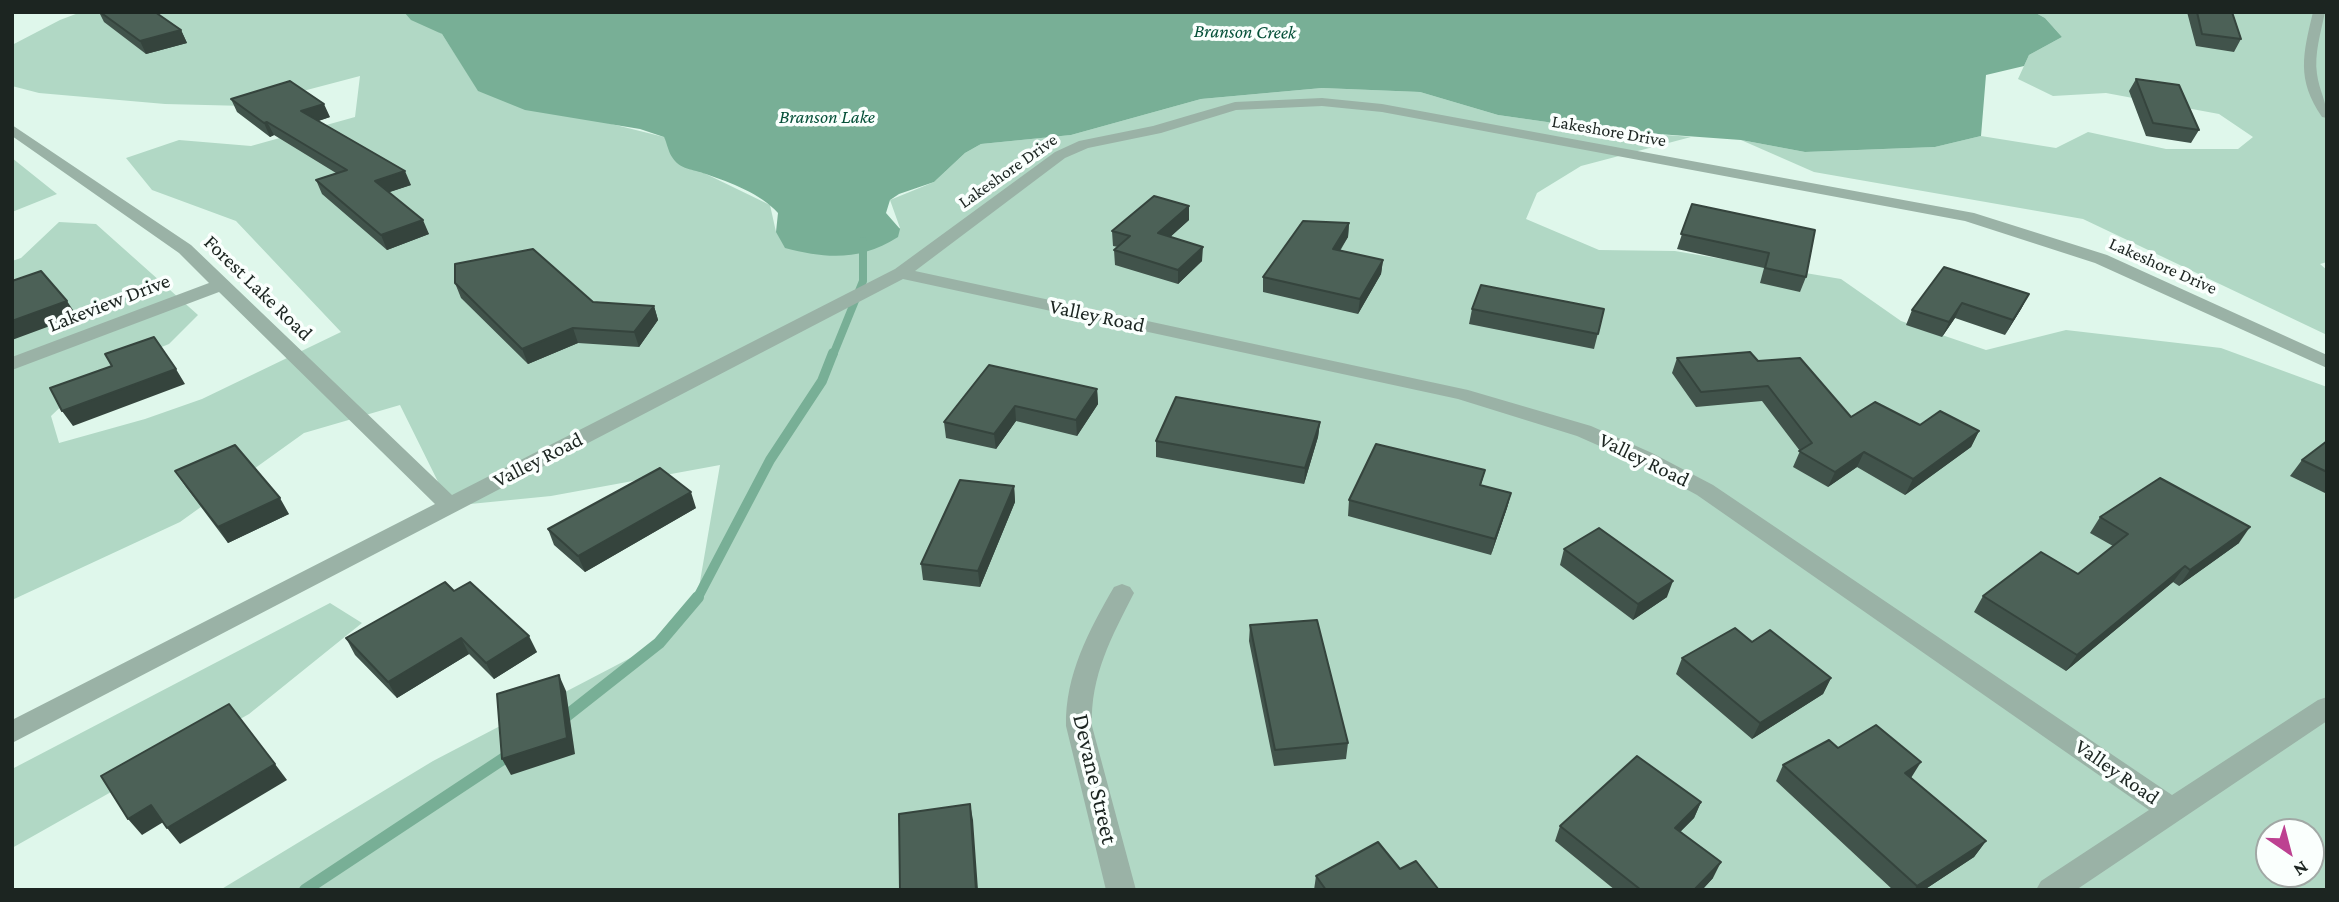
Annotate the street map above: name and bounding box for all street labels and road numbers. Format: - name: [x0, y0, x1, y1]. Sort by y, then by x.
- street label: Lakeshore Drive: [1550, 110, 1668, 152]
- street label: Lakeshore Drive: [954, 129, 1062, 213]
- street label: Forest Lake Road: [198, 230, 318, 346]
- street label: Lakeshore Drive: [2106, 233, 2220, 299]
- street label: Lakeview Drive: [44, 268, 174, 338]
- street label: Valley Road: [1047, 294, 1147, 338]
- street label: Valley Road: [489, 427, 587, 493]
- street label: Valley Road: [1595, 427, 1693, 493]
- street label: Devane Street: [1066, 711, 1124, 847]
- street label: Valley Road: [2070, 734, 2164, 810]

